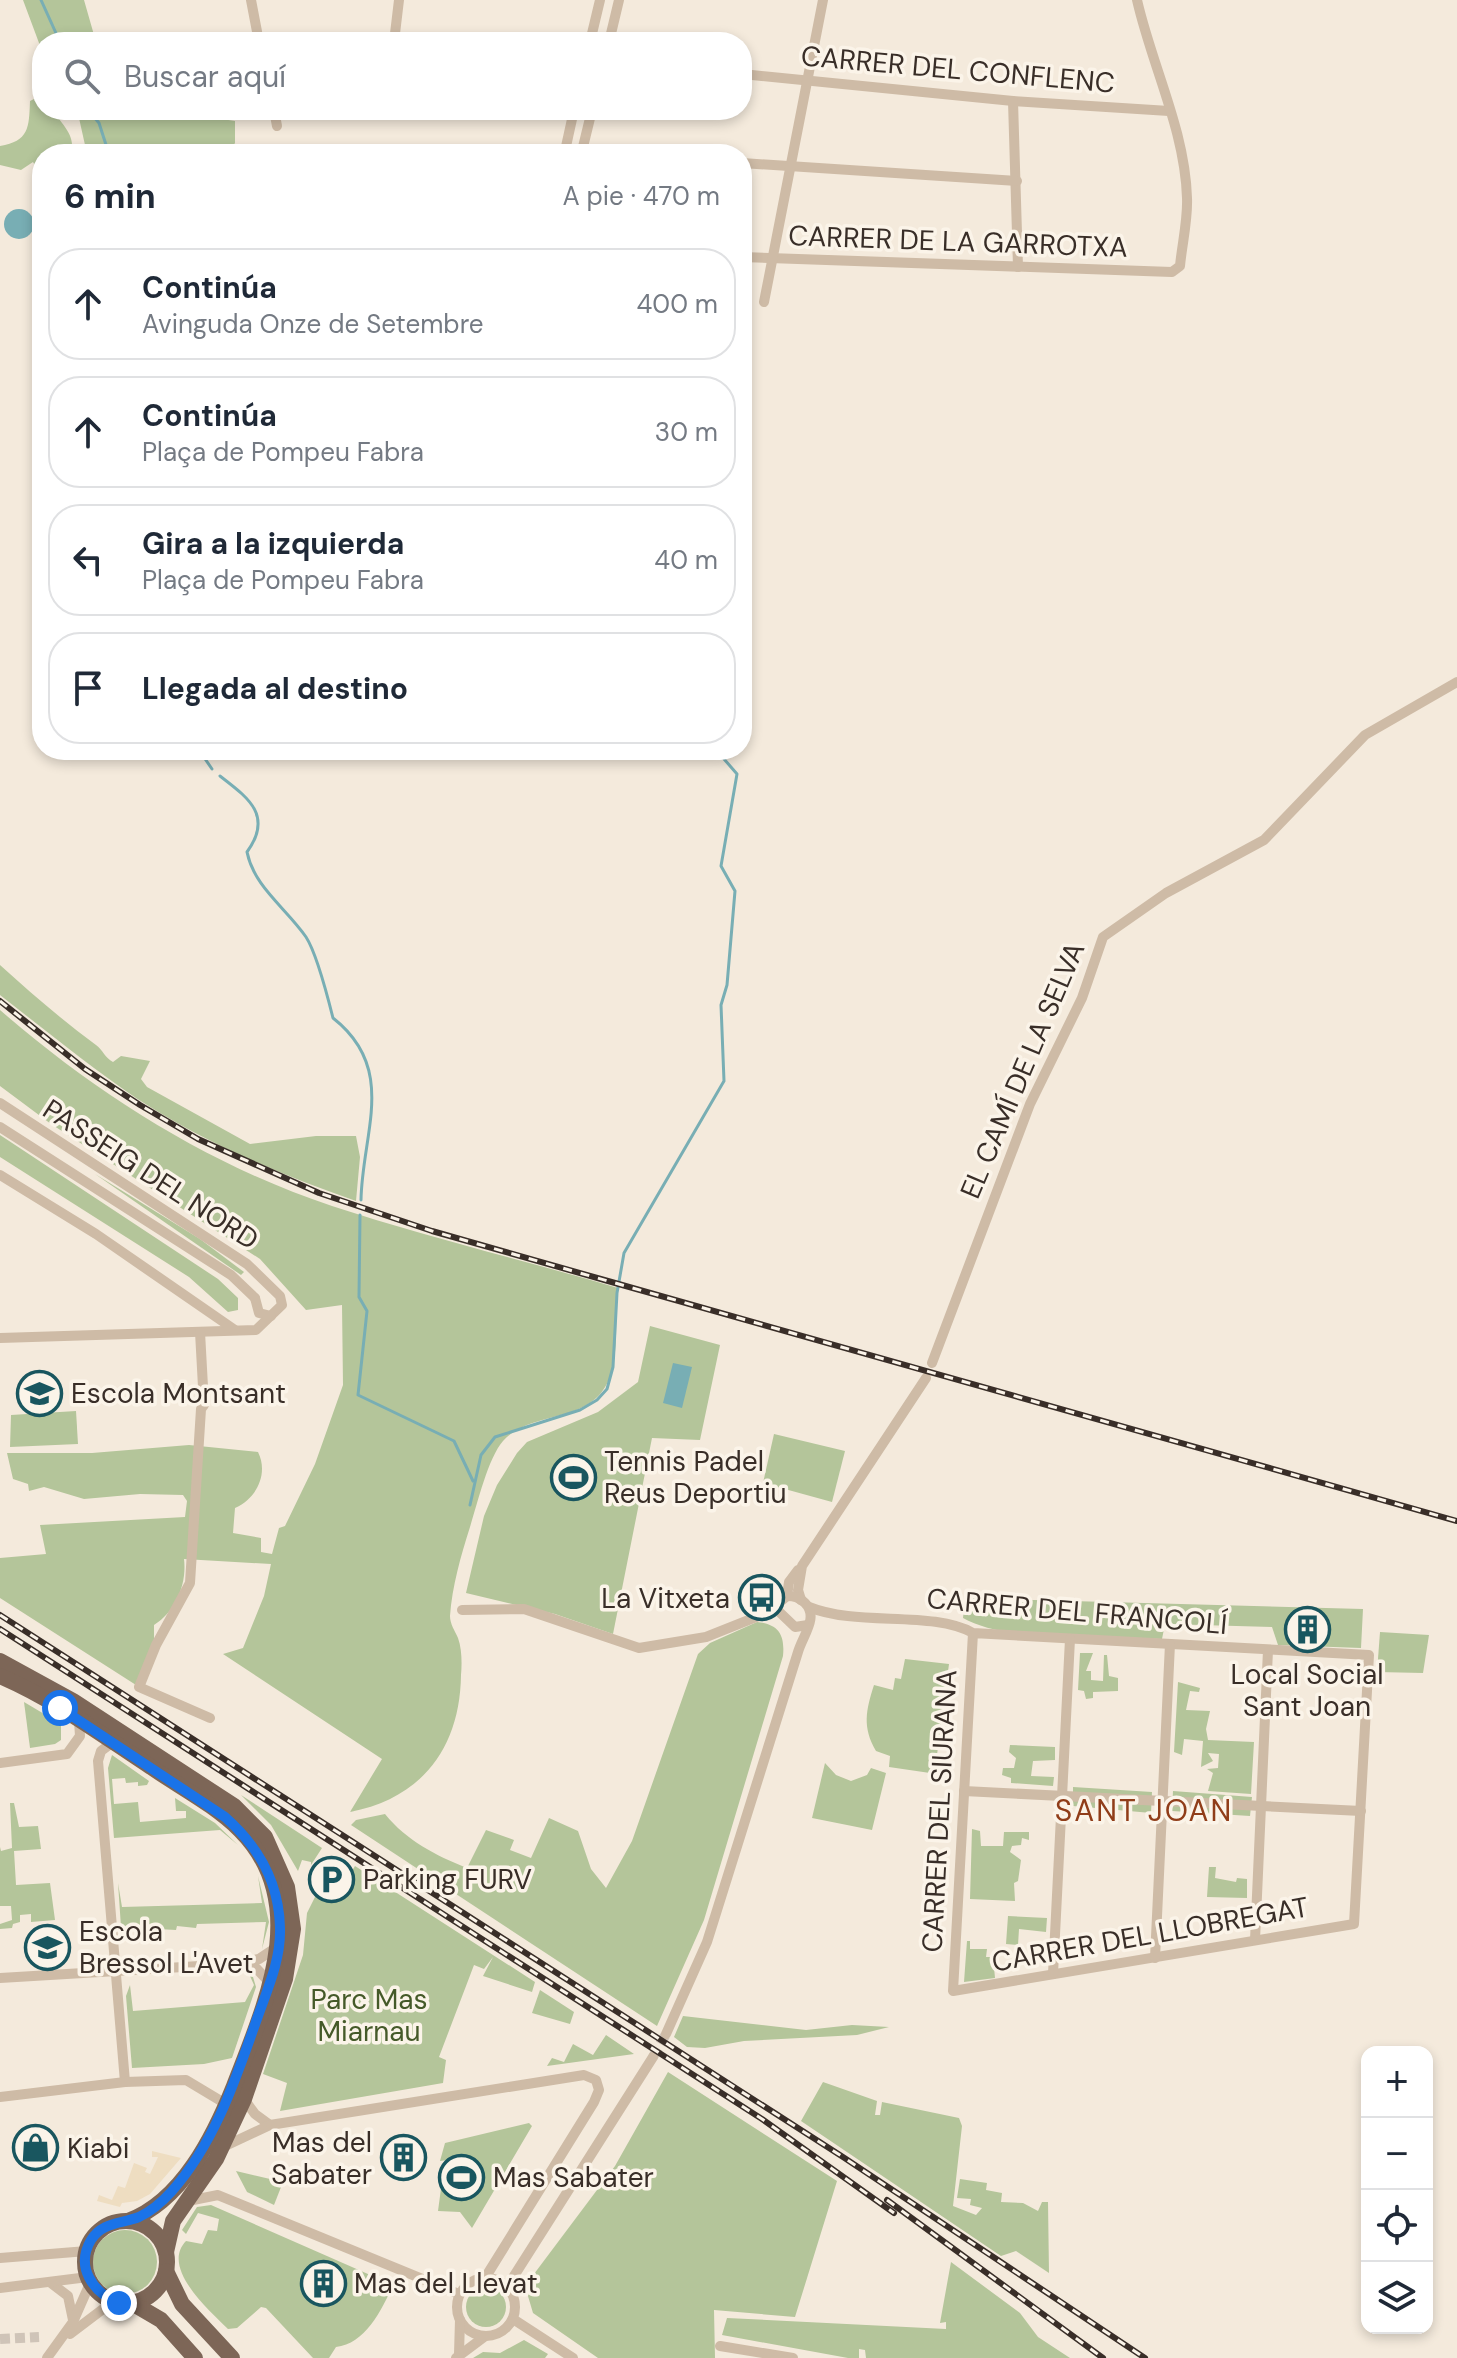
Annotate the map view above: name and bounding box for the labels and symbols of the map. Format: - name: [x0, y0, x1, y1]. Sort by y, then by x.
- street label: CARRER DEL CONFLENC: [800, 37, 1116, 102]
- street label: CARRER DE LA GARROTXA: [788, 217, 1128, 266]
- street label: EL CAMÍ DE LA SELVA: [952, 936, 1093, 1204]
- street label: PASSEIG DEL NORD: [36, 1091, 266, 1258]
- school or university icon: Escola Montsant: [16, 1369, 64, 1417]
- place label: Escola Montsant: [71, 1375, 286, 1412]
- place label: Tennis Padel Reus Deportiu: [604, 1443, 787, 1512]
- sports icon: Tennis Padel Reus Deportiu: [549, 1453, 597, 1501]
- bus stop icon: La Vitxeta: [737, 1574, 785, 1622]
- place label: La Vitxeta: [601, 1580, 730, 1617]
- street label: CARRER DEL FRANCOLÍ: [925, 1580, 1229, 1643]
- building icon: Local Social Sant Joan: [1283, 1606, 1331, 1654]
- place label: Local Social Sant Joan: [1231, 1656, 1383, 1725]
- street label: CARRER DEL SIURANA: [914, 1669, 965, 1953]
- route start: [42, 1690, 78, 1726]
- district label: SANT JOAN: [1055, 1791, 1233, 1830]
- parking icon: Parking FURV: [308, 1855, 356, 1903]
- place label: Parking FURV: [363, 1861, 532, 1898]
- street label: CARRER DEL LLOBREGAT: [989, 1888, 1311, 1981]
- place label: Escola Bressol L'Avet: [79, 1913, 253, 1982]
- school or university icon: Escola Bressol L'Avet: [24, 1923, 72, 1971]
- park label: Parc Mas Miarnau: [311, 1981, 427, 2050]
- shop icon: Kiabi: [12, 2124, 60, 2172]
- place label: Mas del Sabater: [271, 2124, 372, 2193]
- place label: Kiabi: [67, 2130, 130, 2167]
- building icon: Mas del Sabater: [379, 2134, 427, 2182]
- sports icon: Mas Sabater: [438, 2153, 486, 2201]
- place label: Mas Sabater: [493, 2159, 654, 2196]
- building icon: Mas del Llevat: [299, 2259, 347, 2307]
- place label: Mas del Llevat: [354, 2265, 538, 2302]
- route end: [101, 2285, 137, 2321]

